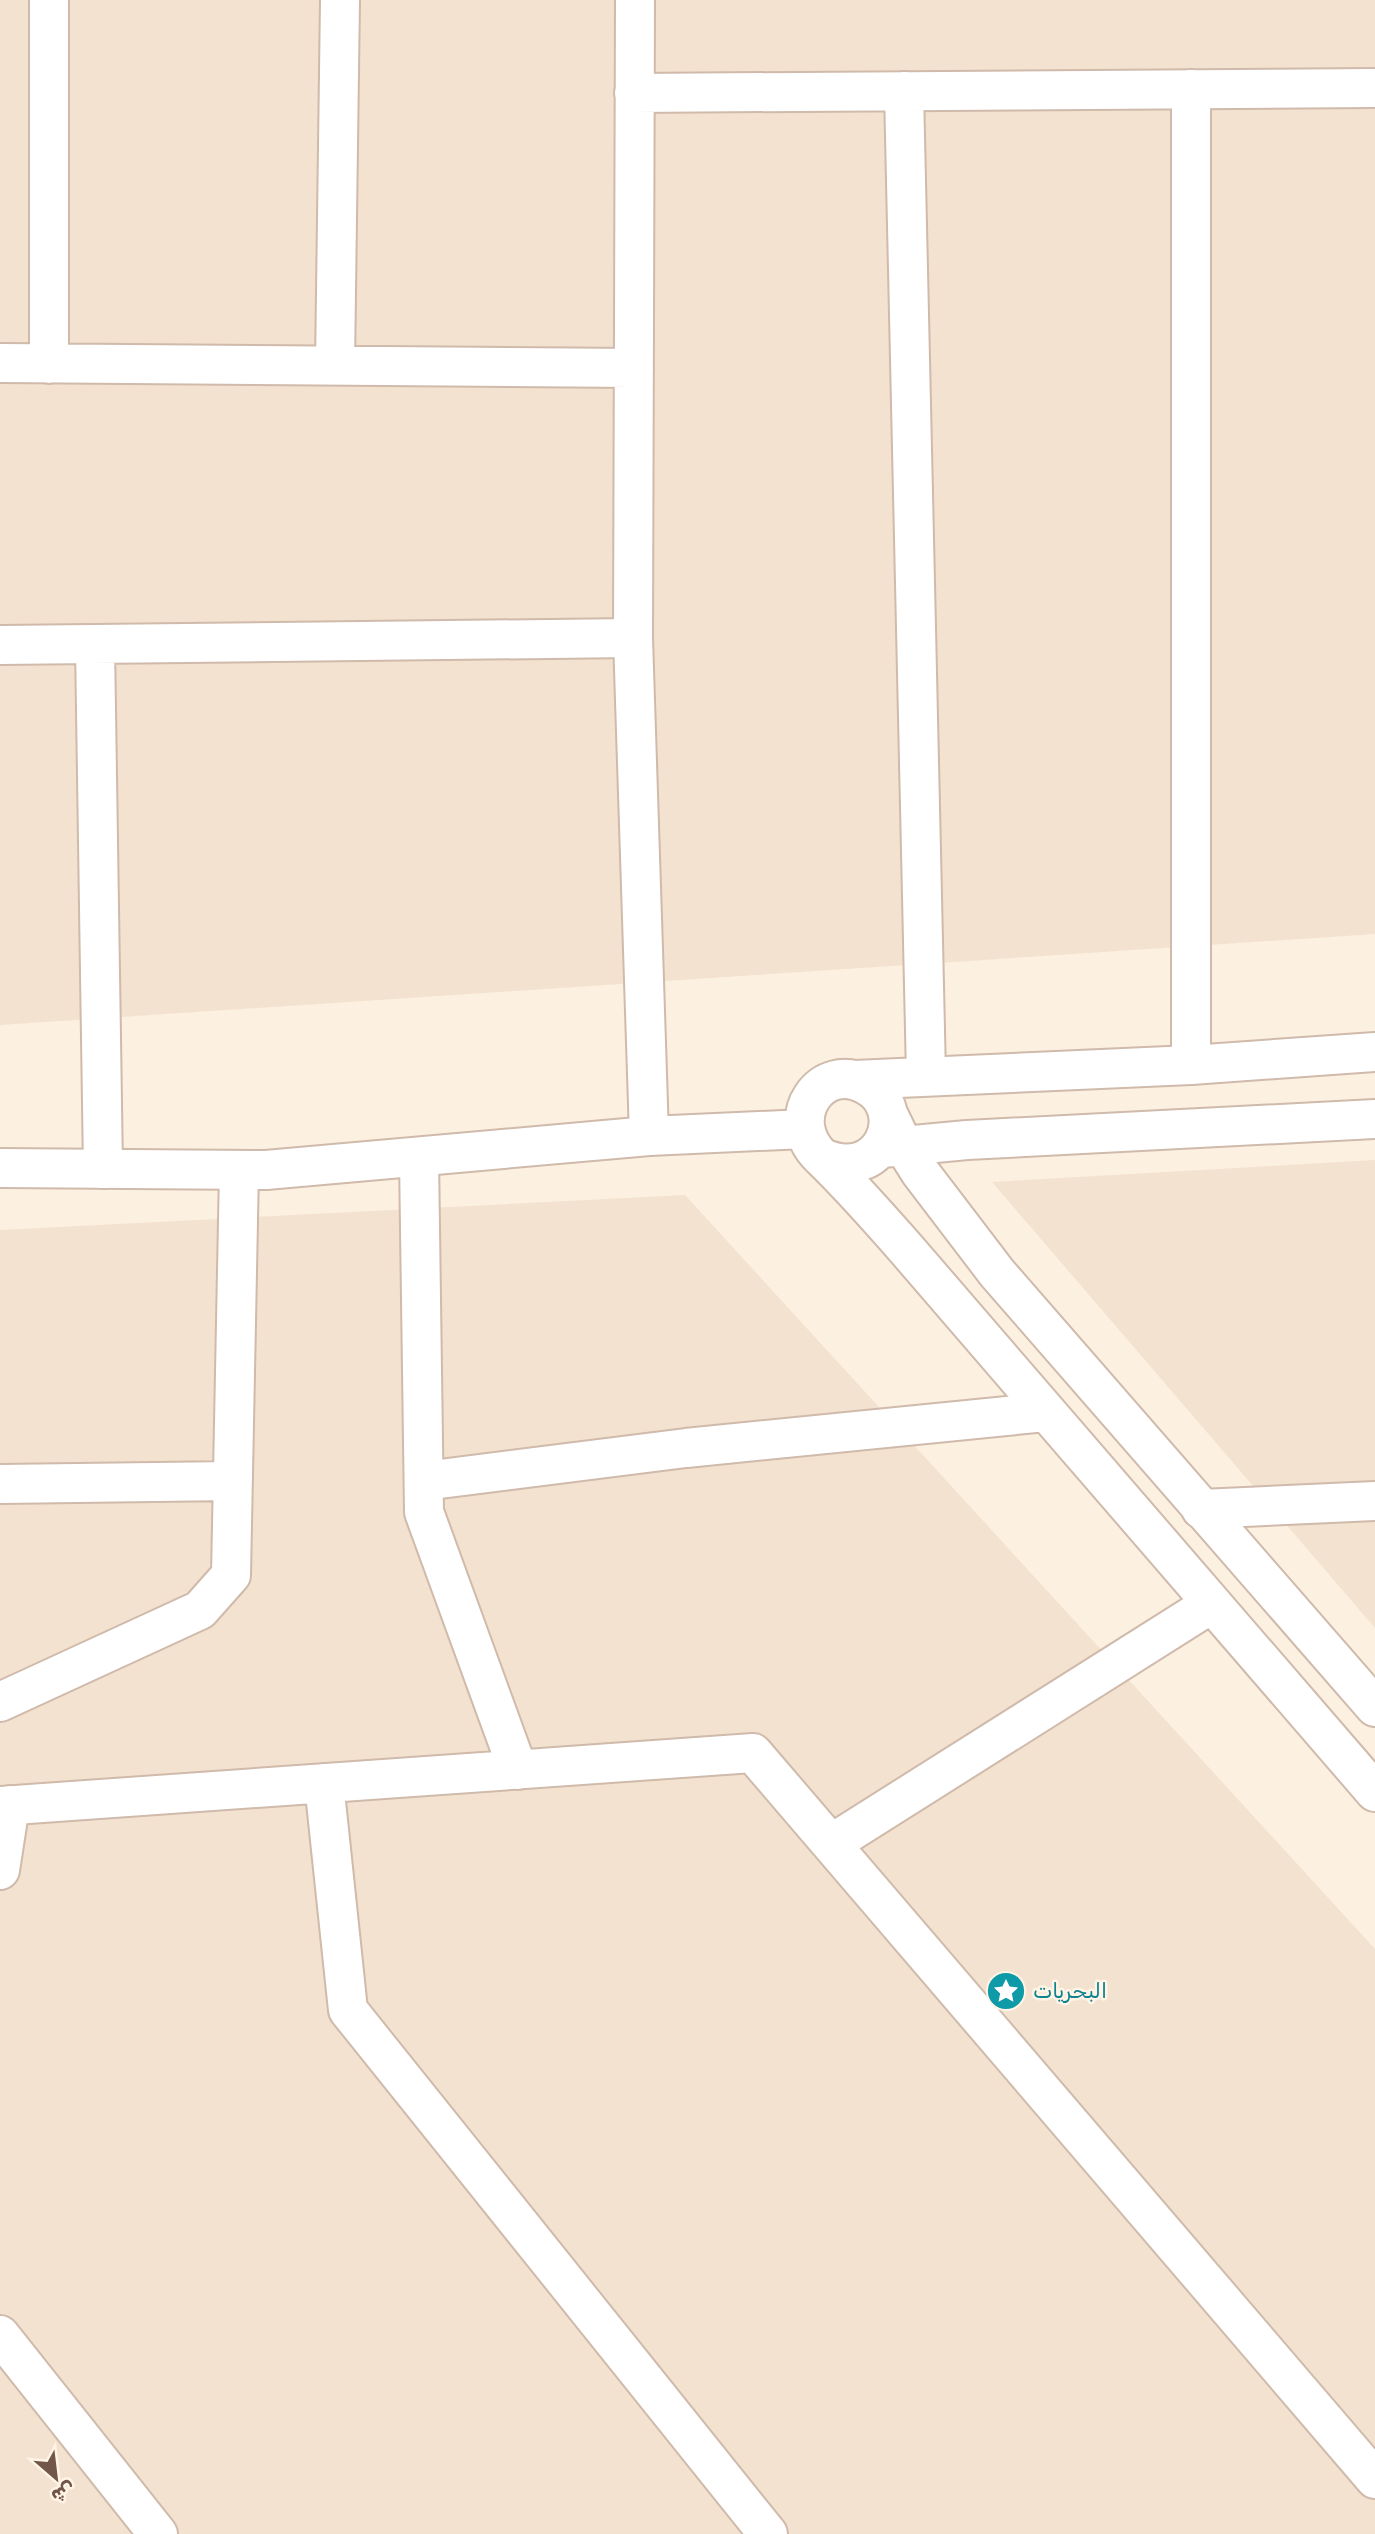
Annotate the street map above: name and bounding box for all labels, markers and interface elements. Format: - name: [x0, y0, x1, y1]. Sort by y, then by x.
- place icon: البحريات: [985, 1970, 1027, 2012]
- place label: البحريات: [1033, 1978, 1107, 2003]
- north arrow: [21, 2443, 91, 2513]
- text: ش: [48, 2477, 80, 2508]

